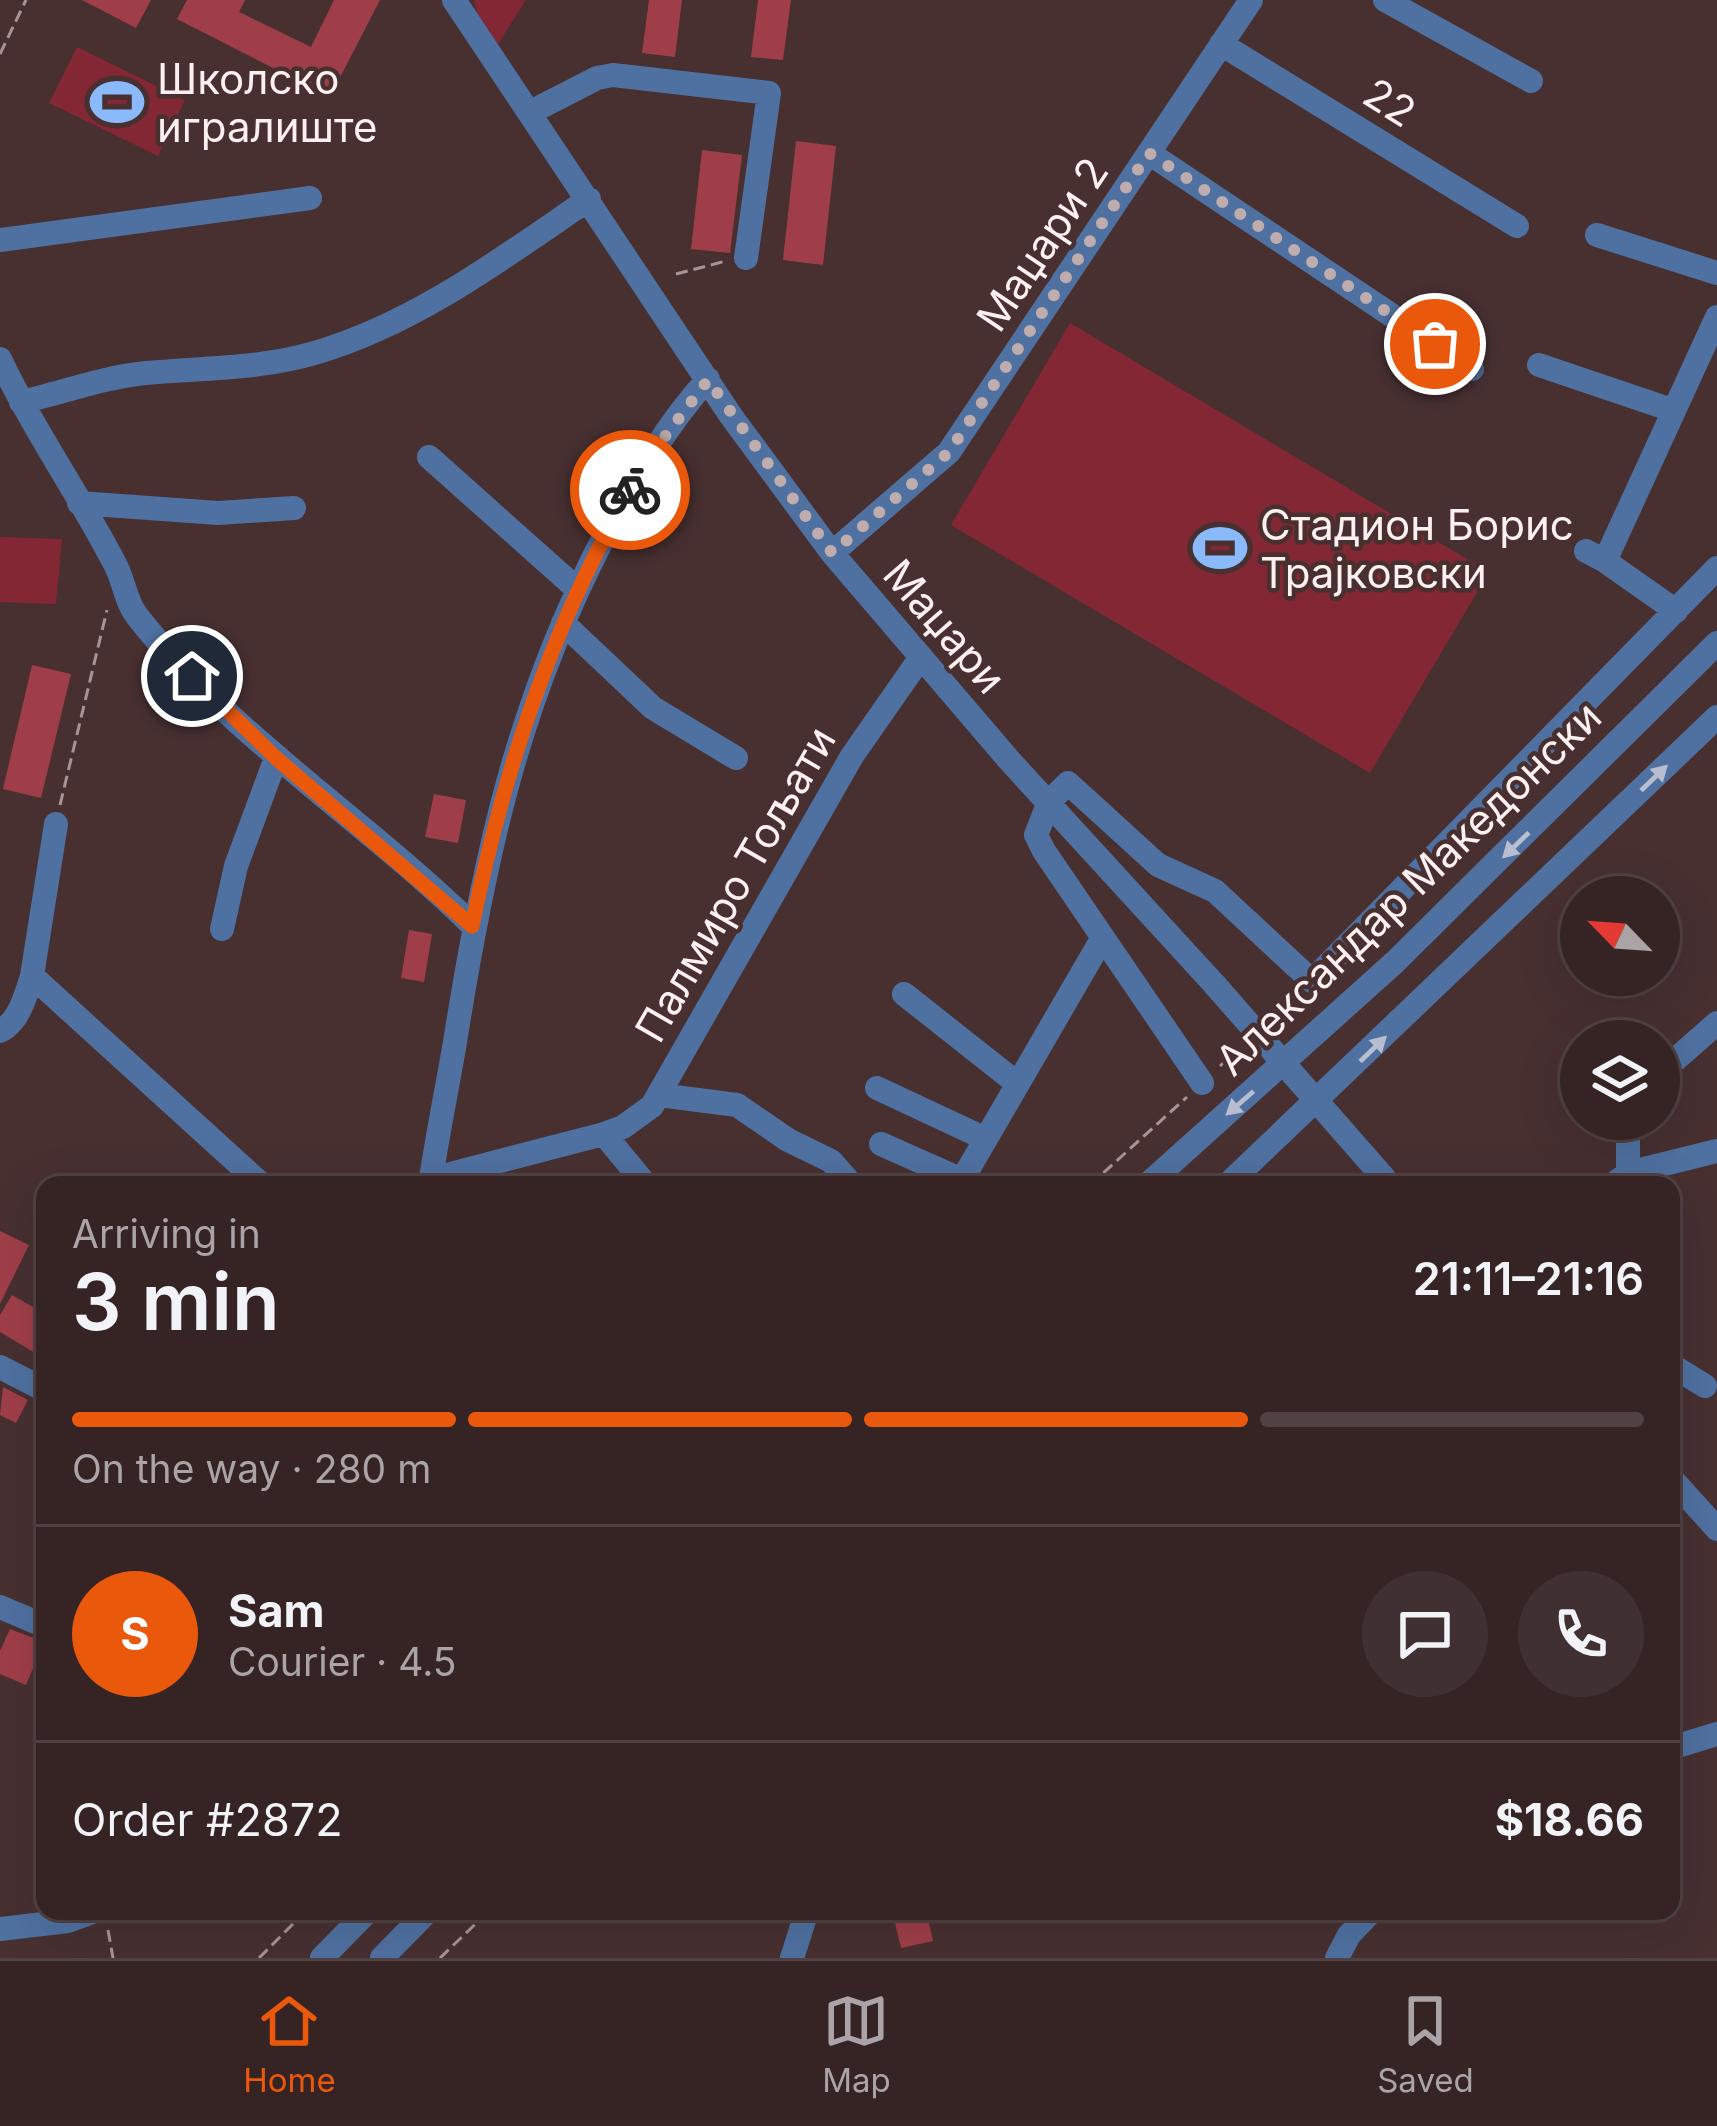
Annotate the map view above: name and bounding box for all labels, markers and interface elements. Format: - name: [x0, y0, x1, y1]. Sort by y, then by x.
- place label: Школско игралиште: [157, 53, 377, 152]
- street label: 22: [1355, 67, 1425, 137]
- sports icon: Школско игралиште: [88, 73, 146, 131]
- street label: Маџари 2: [966, 148, 1118, 340]
- pin: [1384, 293, 1486, 395]
- icon: bag: [1402, 311, 1468, 377]
- courier: [570, 430, 690, 550]
- icon: bike: [597, 457, 663, 523]
- place label: Стадион Борис Трајковски: [1260, 499, 1574, 598]
- sports icon: Стадион Борис Трајковски: [1191, 519, 1249, 577]
- street label: Маџари: [873, 549, 1017, 703]
- pin: [141, 625, 243, 727]
- icon: home: [159, 643, 225, 709]
- street label: Александар Македонски: [1205, 691, 1611, 1085]
- street label: Палмиро Тољати: [624, 717, 846, 1051]
- one-way arrow: [1639, 765, 1668, 793]
- one-way arrow: [1502, 830, 1531, 858]
- north arrow: [1560, 876, 1680, 996]
- map controls: [1560, 876, 1680, 1140]
- button: layers: [1560, 1020, 1680, 1140]
- one-way arrow: [1359, 1035, 1387, 1063]
- one-way arrow: [1225, 1089, 1255, 1115]
- text: Arriving in: [72, 1210, 261, 1257]
- text: 21:11–21:16: [1413, 1251, 1644, 1306]
- text: 3 min: [72, 1254, 280, 1349]
- text: On the way · 280 m: [72, 1445, 431, 1492]
- button: chat: [1362, 1571, 1488, 1697]
- button: phone: [1518, 1571, 1644, 1697]
- text: Sam: [228, 1583, 325, 1638]
- text: S: [120, 1606, 150, 1661]
- text: Courier · 4.5: [228, 1638, 457, 1685]
- text: Order #2872: [72, 1792, 343, 1847]
- text: $18.66: [1495, 1792, 1644, 1847]
- tab: Home: [243, 1988, 336, 2100]
- tab: Map: [822, 1988, 891, 2100]
- tab: Saved: [1377, 1988, 1474, 2100]

